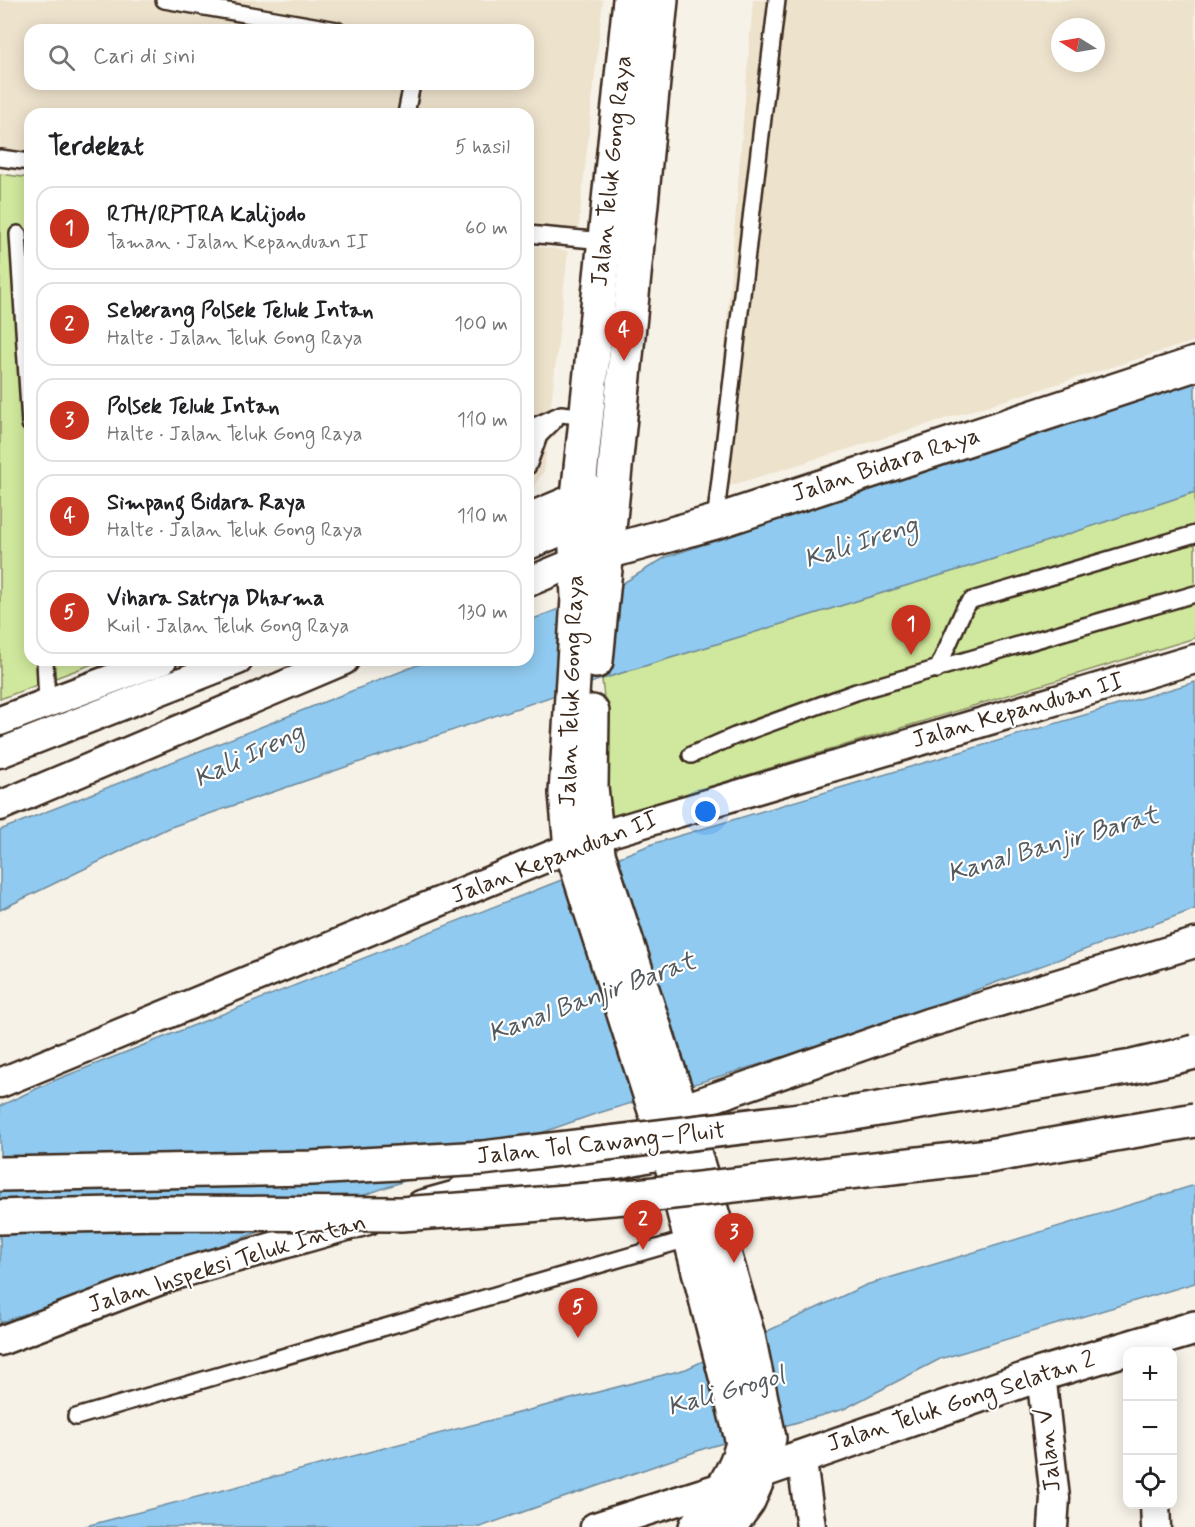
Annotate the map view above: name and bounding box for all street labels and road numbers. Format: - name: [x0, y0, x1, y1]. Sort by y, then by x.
- street label: Jalan Teluk Gong Raya: [584, 54, 642, 288]
- street label: Jalan Bidara Raya: [788, 420, 984, 510]
- street label: Jalan Teluk Gong Raya: [552, 574, 594, 808]
- street label: Jalan Kepanduan II: [908, 666, 1128, 756]
- street label: Jalan Kepanduan II: [447, 804, 663, 912]
- street label: Jalan Tol Cawang–Pluit: [475, 1116, 727, 1174]
- street label: Jalan Inspeksi Teluk Intan: [84, 1207, 370, 1321]
- street label: Jalan Teluk Gong Selatan 2: [823, 1344, 1100, 1462]
- street label: Jalan V: [1029, 1406, 1069, 1494]

